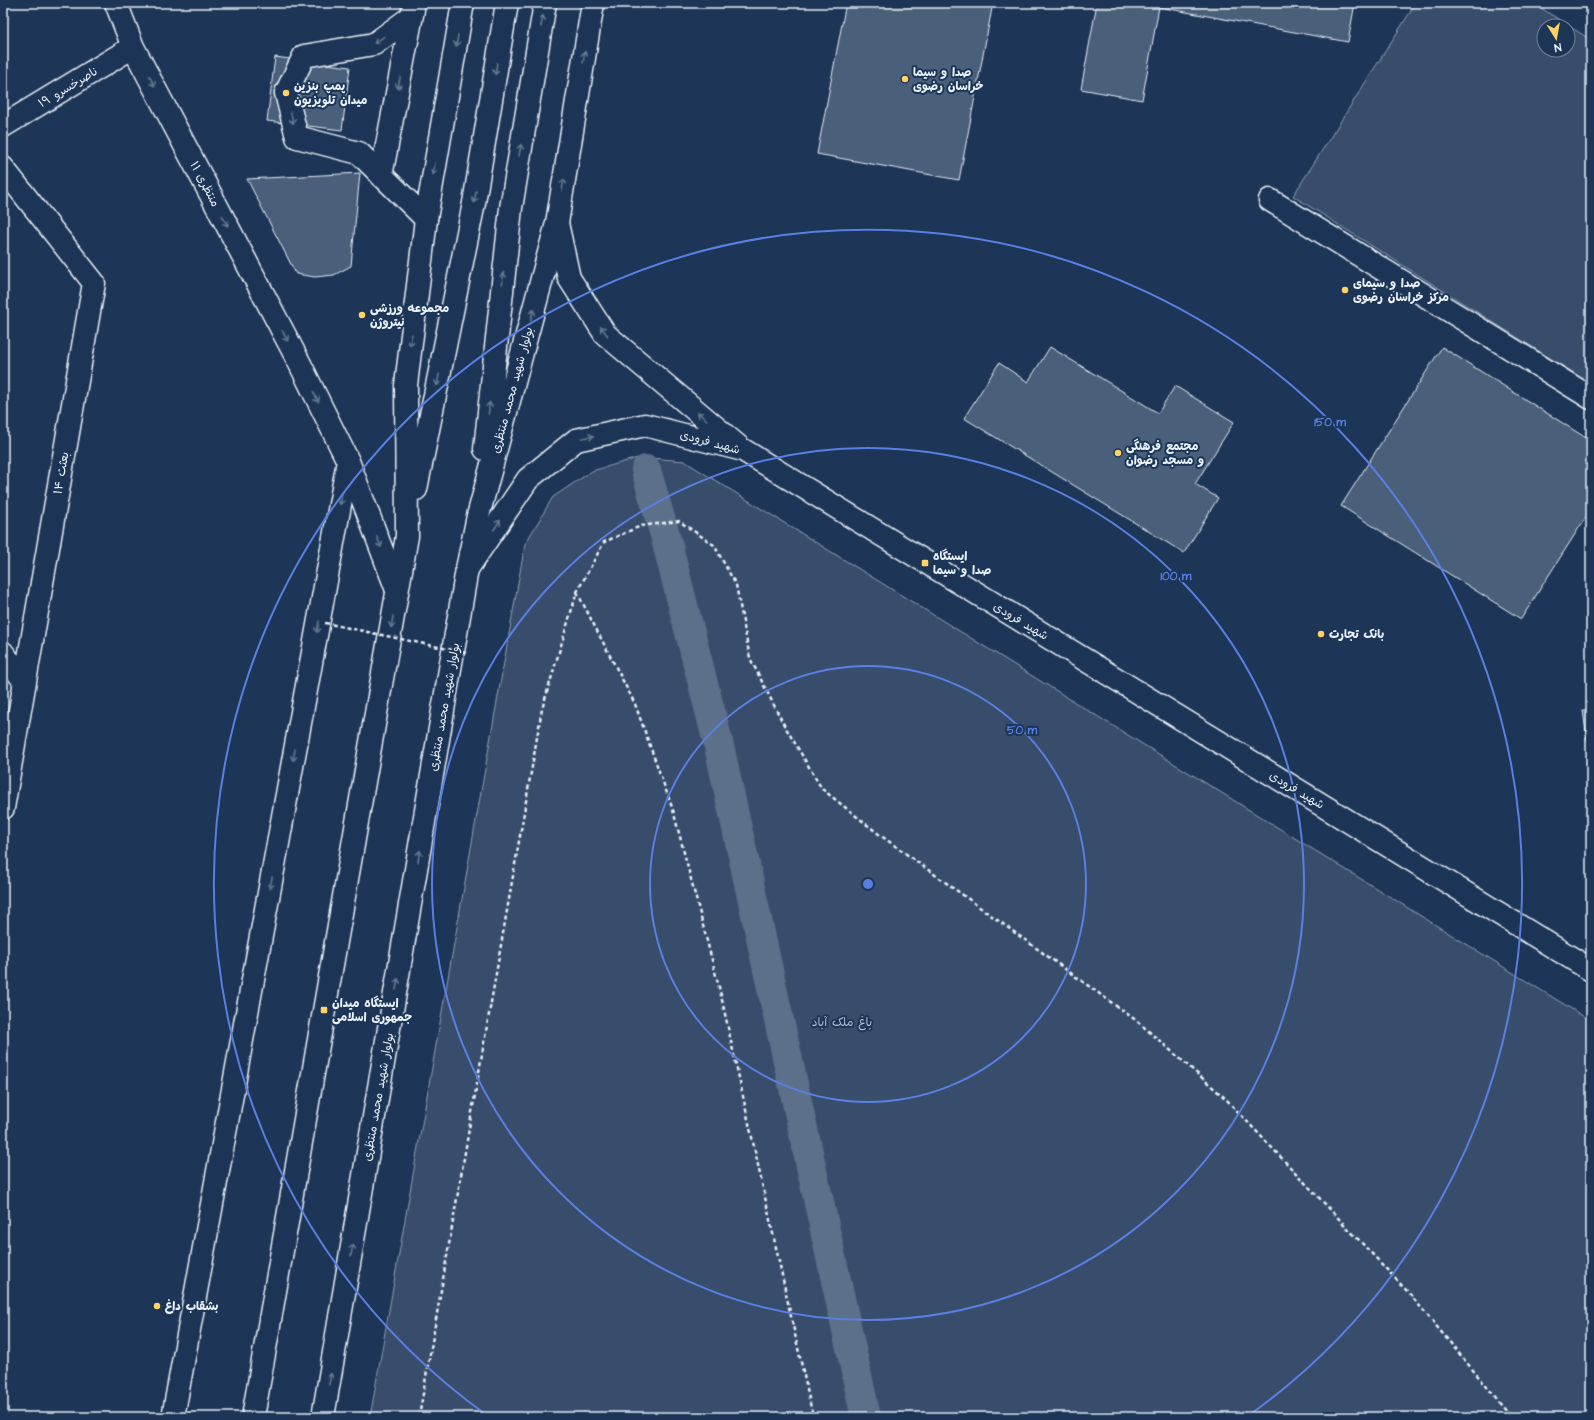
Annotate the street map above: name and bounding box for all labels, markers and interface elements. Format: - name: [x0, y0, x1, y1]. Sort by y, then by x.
- one-way arrow: [538, 15, 546, 28]
- north arrow: [1536, 18, 1576, 58]
- one-way arrow: [452, 35, 460, 48]
- one-way arrow: [374, 36, 385, 44]
- text: N: [1553, 39, 1563, 55]
- one-way arrow: [581, 51, 589, 64]
- one-way arrow: [492, 62, 500, 75]
- street label: ناصرخسرو ۱۹: [35, 63, 101, 112]
- place label: صدا و سیما خراسان رضوی: [913, 64, 984, 95]
- marker: صدا و سیما خراسان رضوی: [900, 74, 910, 84]
- one-way arrow: [148, 75, 156, 87]
- one-way arrow: [394, 76, 402, 89]
- place label: پمپ بنزین میدان تلویزیون: [294, 78, 367, 109]
- marker: پمپ بنزین میدان تلویزیون: [281, 88, 291, 98]
- one-way arrow: [289, 111, 297, 124]
- one-way arrow: [517, 144, 525, 157]
- street label: منتظری ۱۱: [185, 158, 224, 210]
- one-way arrow: [430, 163, 438, 176]
- one-way arrow: [559, 179, 567, 192]
- one-way arrow: [470, 190, 478, 203]
- one-way arrow: [222, 215, 229, 227]
- one-way arrow: [499, 272, 507, 285]
- place label: صدا و سیمای مرکز خراسان رضوی: [1353, 275, 1449, 306]
- marker: صدا و سیمای مرکز خراسان رضوی: [1340, 285, 1350, 295]
- place label: مجموعه ورزشی نیتروژن: [370, 300, 449, 331]
- one-way arrow: [529, 308, 536, 321]
- marker: مجموعه ورزشی نیتروژن: [357, 310, 367, 320]
- street label: بولوار شهید محمد منتظری: [487, 325, 538, 455]
- one-way arrow: [600, 326, 608, 337]
- one-way arrow: [282, 330, 290, 342]
- one-way arrow: [408, 333, 415, 346]
- one-way arrow: [434, 373, 442, 386]
- one-way arrow: [313, 391, 320, 403]
- one-way arrow: [486, 402, 493, 415]
- one-way arrow: [697, 412, 707, 421]
- text: 150 m: [1314, 414, 1347, 431]
- street label: شهید فرودی: [678, 426, 742, 459]
- one-way arrow: [581, 433, 594, 441]
- place label: مجتمع فرهنگی و مسجد رضوان: [1126, 438, 1204, 469]
- marker: مجتمع فرهنگی و مسجد رضوان: [1113, 448, 1123, 458]
- street label: بعثت ۱۴: [49, 450, 74, 496]
- one-way arrow: [337, 493, 345, 506]
- one-way arrow: [493, 520, 501, 531]
- one-way arrow: [375, 536, 383, 548]
- place label: ایستگاه صدا و سیما: [933, 548, 991, 579]
- marker: ایستگاه صدا و سیما: [920, 558, 930, 568]
- text: 100 m: [1161, 568, 1192, 585]
- street label: شهید فرودی: [990, 598, 1051, 645]
- one-way arrow: [387, 615, 395, 628]
- one-way arrow: [313, 620, 321, 633]
- place label: بانک تجارت: [1329, 626, 1384, 643]
- marker: بانک تجارت: [1316, 629, 1326, 639]
- street label: بولوار شهید محمد منتظری: [425, 641, 464, 773]
- text: 50 m: [1007, 722, 1038, 739]
- one-way arrow: [290, 748, 298, 761]
- street label: شهید فرودی: [1266, 767, 1327, 814]
- one-way arrow: [415, 850, 423, 863]
- one-way arrow: [267, 876, 275, 889]
- centre of rings: [861, 877, 875, 891]
- one-way arrow: [393, 978, 401, 991]
- place label: ایستگاه میدان جمهوری اسلامی: [332, 995, 412, 1026]
- marker: ایستگاه میدان جمهوری اسلامی: [319, 1005, 329, 1015]
- park label: باغ ملک آباد: [812, 1014, 872, 1031]
- street label: بولوار شهید محمد منتظری: [359, 1031, 398, 1163]
- one-way arrow: [348, 1244, 356, 1257]
- place label: بشقاب داغ: [165, 1298, 219, 1315]
- marker: بشقاب داغ: [152, 1301, 162, 1311]
- one-way arrow: [326, 1372, 334, 1385]

